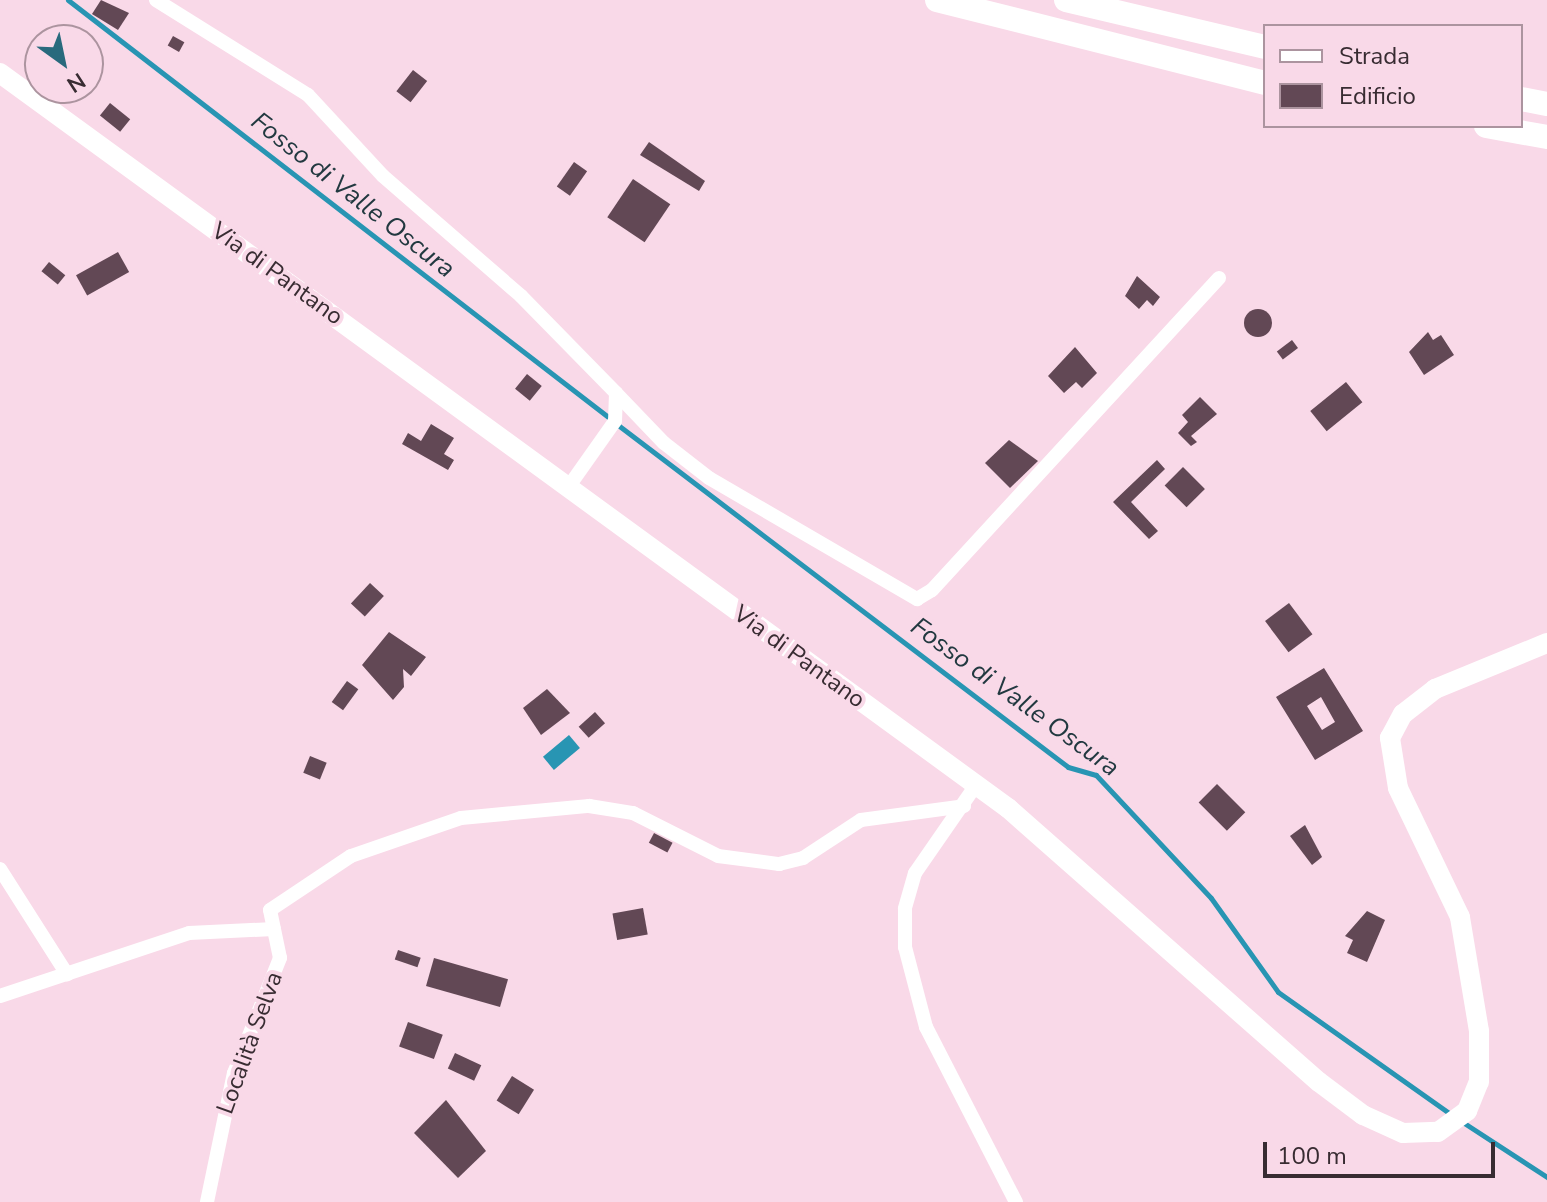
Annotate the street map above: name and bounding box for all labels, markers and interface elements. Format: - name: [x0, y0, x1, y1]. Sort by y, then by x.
- north arrow: [24, 24, 104, 104]
- legend: [1263, 24, 1523, 128]
- text: Strada: [1339, 40, 1410, 72]
- text: N: [61, 65, 91, 100]
- text: Edificio: [1339, 80, 1416, 112]
- water label: Fosso di Valle Oscura: [245, 106, 461, 284]
- street label: Via di Pantano: [206, 217, 348, 331]
- street label: Via di Pantano: [728, 600, 870, 714]
- water label: Fosso di Valle Oscura: [905, 611, 1125, 783]
- street label: Località Selva: [211, 968, 289, 1118]
- scale bar: [1267, 1126, 1499, 1176]
- text: 100 m: [1277, 1140, 1347, 1172]

